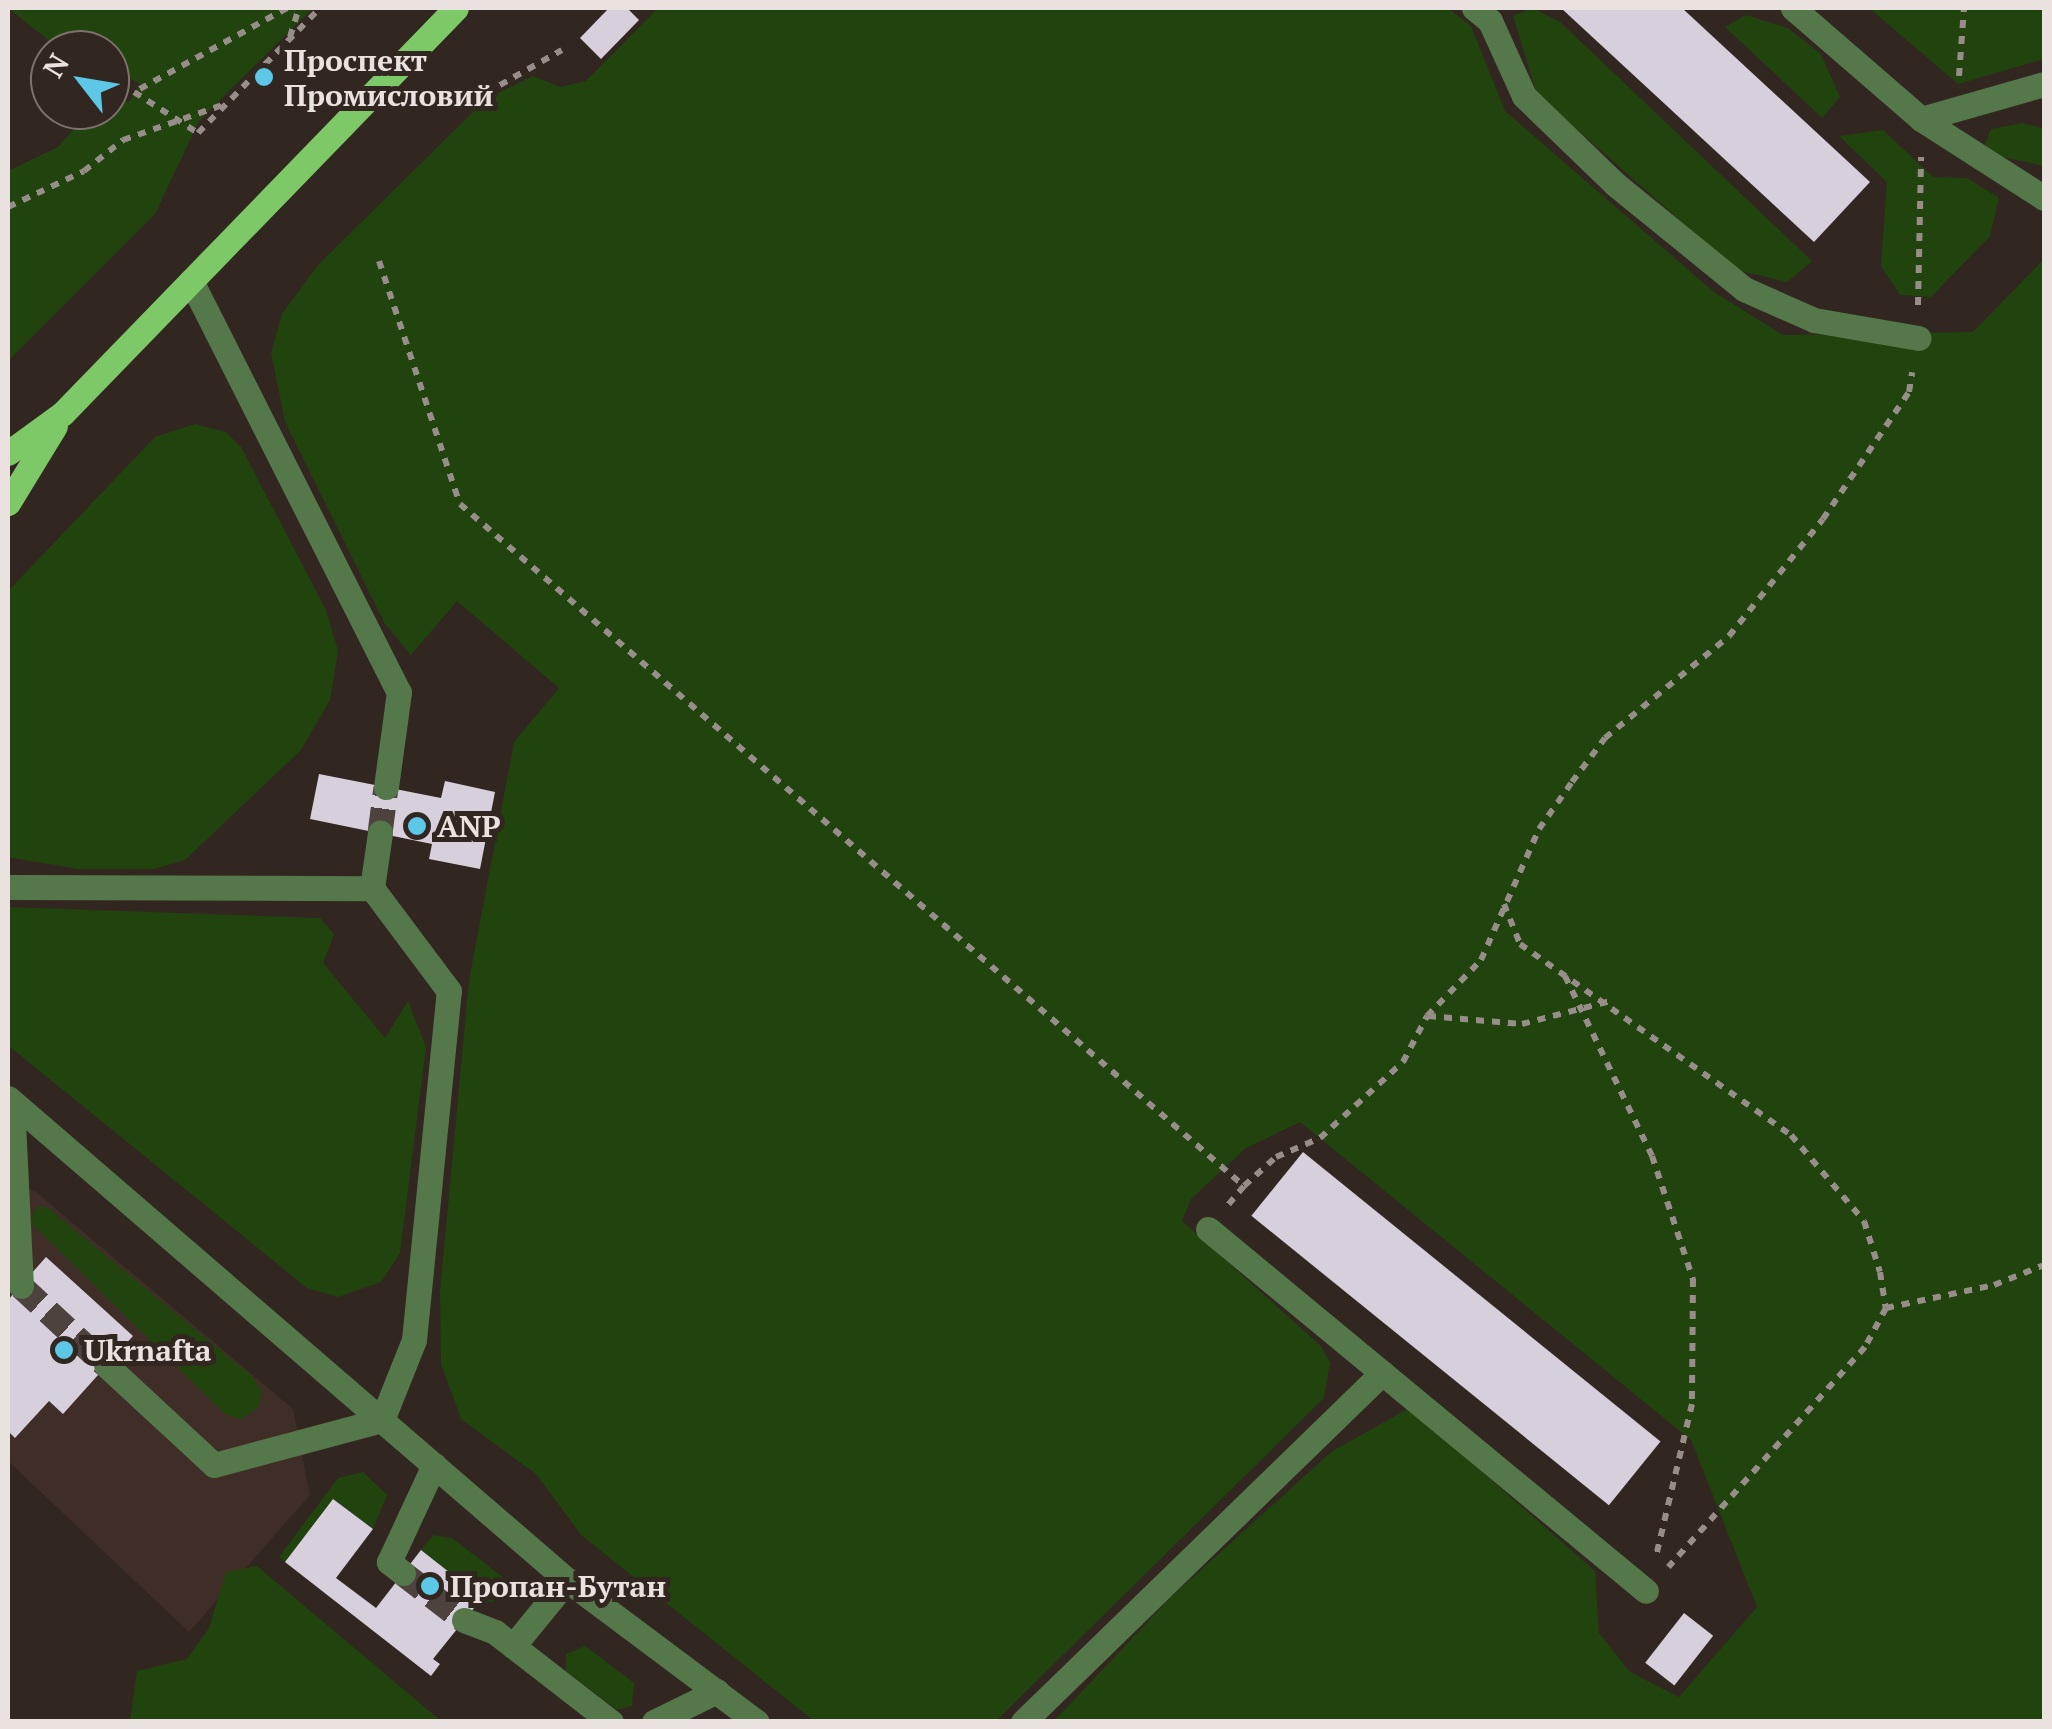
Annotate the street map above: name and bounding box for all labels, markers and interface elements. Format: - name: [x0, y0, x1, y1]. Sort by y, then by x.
- north arrow: [30, 30, 130, 130]
- place label: Проспект Промисловий: [284, 42, 494, 112]
- text: N: [34, 47, 77, 84]
- marker: Проспект Промисловий: [253, 66, 275, 88]
- place label: ANP: [437, 808, 501, 844]
- marker: ANP: [406, 815, 428, 837]
- place label: Ukrnafta: [84, 1332, 212, 1368]
- marker: Ukrnafta: [53, 1339, 75, 1361]
- place label: Пропан-Бутан: [450, 1568, 666, 1604]
- marker: Пропан-Бутан: [419, 1575, 441, 1597]

